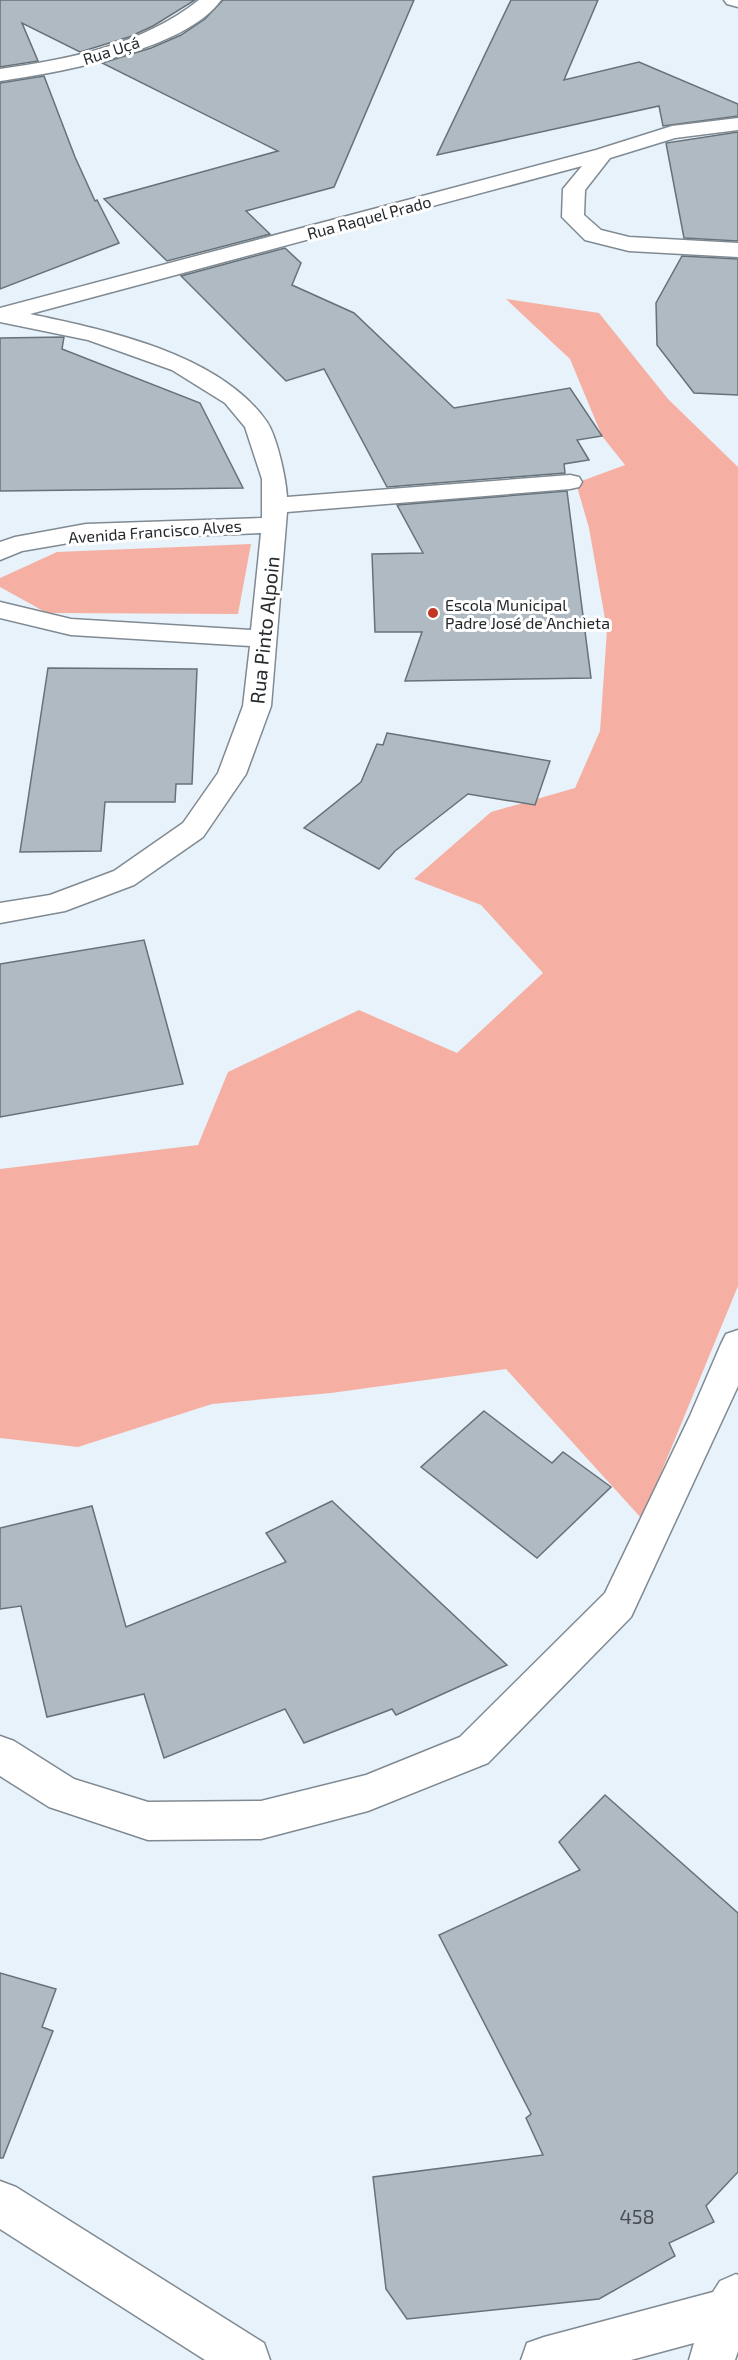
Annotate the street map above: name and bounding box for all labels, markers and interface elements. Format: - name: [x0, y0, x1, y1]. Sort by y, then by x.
- street label: Rua Uçá: [80, 32, 142, 69]
- street label: Rua Raquel Prado: [305, 191, 433, 243]
- street label: Avenida Francisco Alves: [68, 515, 242, 547]
- street label: Rua Pinto Alpoin: [244, 555, 284, 705]
- place label: Escola Municipal Padre José de Anchieta: [445, 595, 610, 632]
- marker: Escola Municipal Padre José de Anchieta: [426, 606, 440, 620]
- house number: 458: [619, 2204, 655, 2228]

